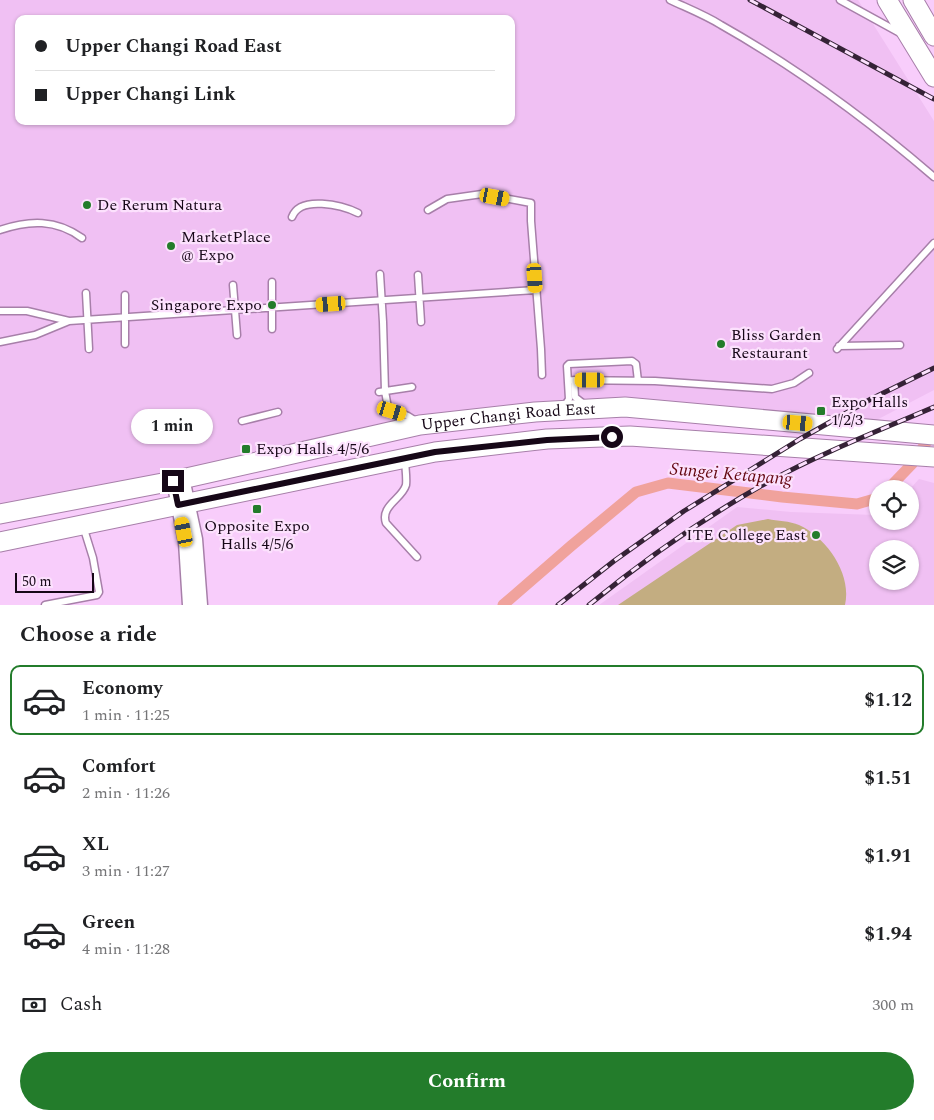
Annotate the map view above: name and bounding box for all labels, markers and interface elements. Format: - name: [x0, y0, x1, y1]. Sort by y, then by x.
- text: Upper Changi Road East: [65, 32, 282, 61]
- text: Upper Changi Link: [65, 80, 236, 109]
- car: [478, 187, 511, 207]
- place label: De Rerum Natura: [97, 193, 222, 217]
- marker: De Rerum Natura: [81, 199, 93, 211]
- place label: MarketPlace @ Expo: [181, 225, 271, 267]
- marker: MarketPlace @ Expo: [165, 240, 177, 252]
- car: [526, 263, 543, 293]
- place label: Singapore Expo: [151, 293, 262, 317]
- car: [315, 295, 346, 313]
- marker: Singapore Expo: [266, 299, 278, 311]
- place label: Bliss Garden Restaurant: [731, 323, 821, 365]
- marker: Bliss Garden Restaurant: [715, 338, 727, 350]
- car: [575, 373, 605, 388]
- place label: Expo Halls 1/2/3: [831, 390, 908, 432]
- street label: Upper Changi Road East: [420, 397, 597, 437]
- car: [375, 399, 408, 423]
- marker: Expo Halls 1/2/3: [815, 405, 827, 417]
- callout: 1 min: [132, 408, 214, 444]
- text: 1 min: [151, 414, 193, 438]
- car: [782, 414, 813, 432]
- route start: [601, 426, 623, 448]
- place label: Expo Halls 4/5/6: [256, 437, 369, 461]
- marker: Expo Halls 4/5/6: [240, 443, 252, 455]
- water label: Sungei Ketapang: [669, 455, 794, 493]
- route end: [162, 470, 184, 492]
- map controls: [869, 480, 919, 590]
- button: locate: [869, 480, 919, 530]
- marker: Opposite Expo Halls 4/5/6: [251, 503, 263, 515]
- place label: Opposite Expo Halls 4/5/6: [204, 514, 310, 556]
- car: [173, 516, 194, 548]
- place label: ITE College East: [686, 523, 806, 547]
- marker: ITE College East: [810, 529, 822, 541]
- button: layers: [869, 540, 919, 590]
- scale bar: [15, 570, 94, 593]
- text: 50 m: [22, 571, 52, 592]
- text: Choose a ride: [20, 618, 157, 651]
- text: Economy: [82, 674, 163, 703]
- icon: car: [22, 678, 67, 723]
- text: $1.12: [864, 686, 912, 715]
- text: 1 min · 11:25: [82, 703, 170, 727]
- text: Comfort: [82, 752, 156, 781]
- icon: car: [22, 756, 67, 801]
- text: $1.51: [864, 764, 912, 793]
- text: 2 min · 11:26: [82, 781, 170, 805]
- text: XL: [82, 830, 109, 859]
- icon: car: [22, 834, 67, 879]
- text: $1.91: [864, 842, 912, 871]
- text: 3 min · 11:27: [82, 859, 170, 883]
- text: Green: [82, 908, 135, 937]
- icon: car: [22, 912, 67, 957]
- text: $1.94: [864, 920, 912, 949]
- text: 4 min · 11:28: [82, 937, 170, 961]
- text: Cash: [60, 990, 102, 1019]
- icon: cash: [20, 991, 48, 1019]
- text: 300 m: [872, 993, 914, 1017]
- button: Confirm: [20, 1052, 914, 1110]

